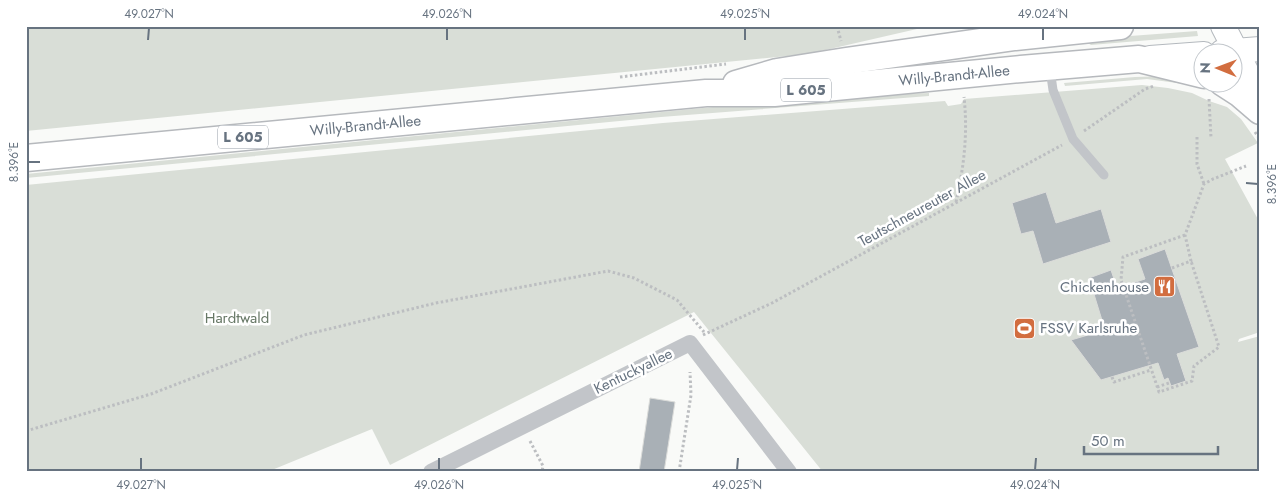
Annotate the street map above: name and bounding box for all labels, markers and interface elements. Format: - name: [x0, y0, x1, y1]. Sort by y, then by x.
- text: 49.027°N: [124, 5, 174, 23]
- text: 49.026°N: [422, 5, 472, 23]
- text: 49.025°N: [720, 5, 770, 23]
- text: 49.024°N: [1018, 5, 1068, 23]
- north arrow: [1194, 42, 1244, 92]
- street label: Willy-Brandt-Allee: [897, 59, 1011, 92]
- text: N: [1195, 62, 1215, 74]
- road number: L 605: [781, 78, 831, 102]
- street label: Willy-Brandt-Allee: [309, 109, 422, 142]
- road number: L 605: [218, 125, 268, 148]
- text: 8.396°E: [5, 142, 23, 182]
- street label: Teutschneureuter Allee: [854, 164, 990, 252]
- text: 8.396°E: [1263, 164, 1281, 204]
- restaurant icon: Chickenhouse: [1153, 275, 1177, 299]
- place label: Chickenhouse: [1060, 276, 1149, 298]
- park label: Hardtwald: [205, 307, 269, 329]
- sports icon: FSSV Karlsruhe: [1012, 316, 1036, 340]
- place label: FSSV Karlsruhe: [1040, 317, 1138, 339]
- street label: Kentuckyallee: [590, 342, 676, 400]
- scale bar: [1084, 423, 1217, 455]
- text: 50 m: [1091, 430, 1125, 452]
- text: 49.027°N: [116, 476, 166, 494]
- text: 49.026°N: [414, 476, 464, 494]
- text: 49.025°N: [712, 476, 762, 494]
- text: 49.024°N: [1010, 476, 1060, 494]

